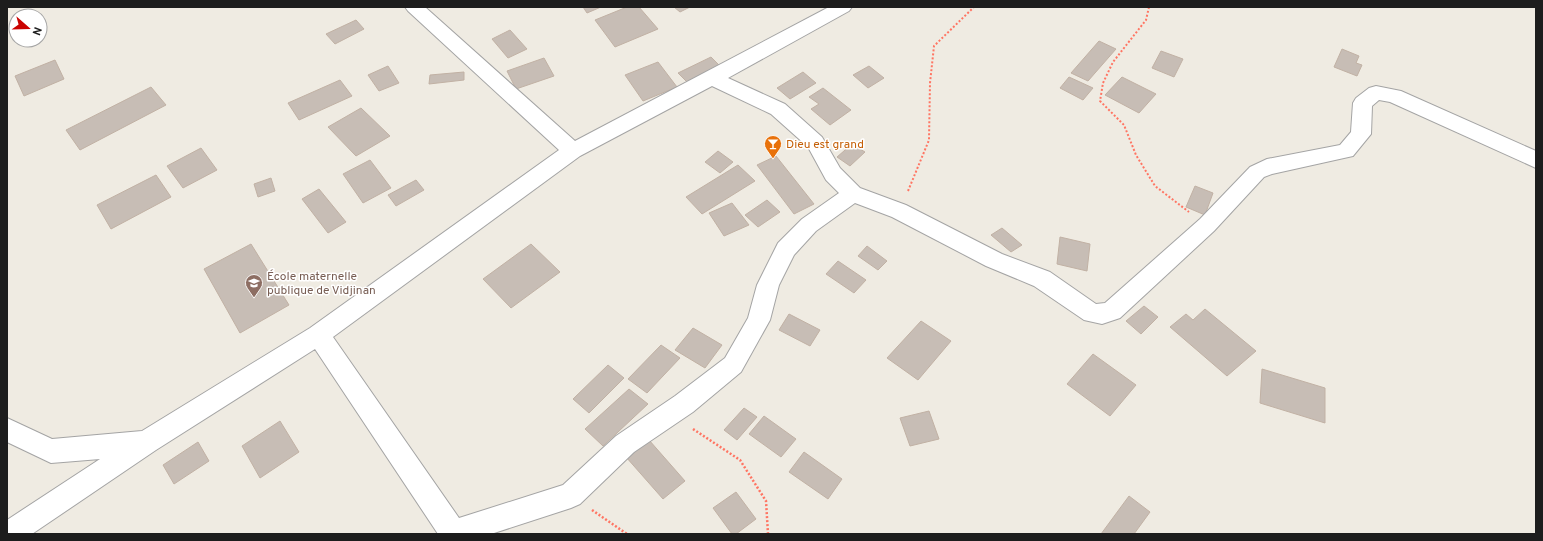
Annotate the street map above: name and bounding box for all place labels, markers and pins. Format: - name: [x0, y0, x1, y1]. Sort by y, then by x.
- bar icon: Dieu est grand: [763, 134, 783, 159]
- place label: Dieu est grand: [786, 137, 864, 153]
- place label: École maternelle publique de Vidjinan: [267, 269, 376, 299]
- school or university icon: École maternelle publique de Vidjinan: [244, 273, 264, 298]

